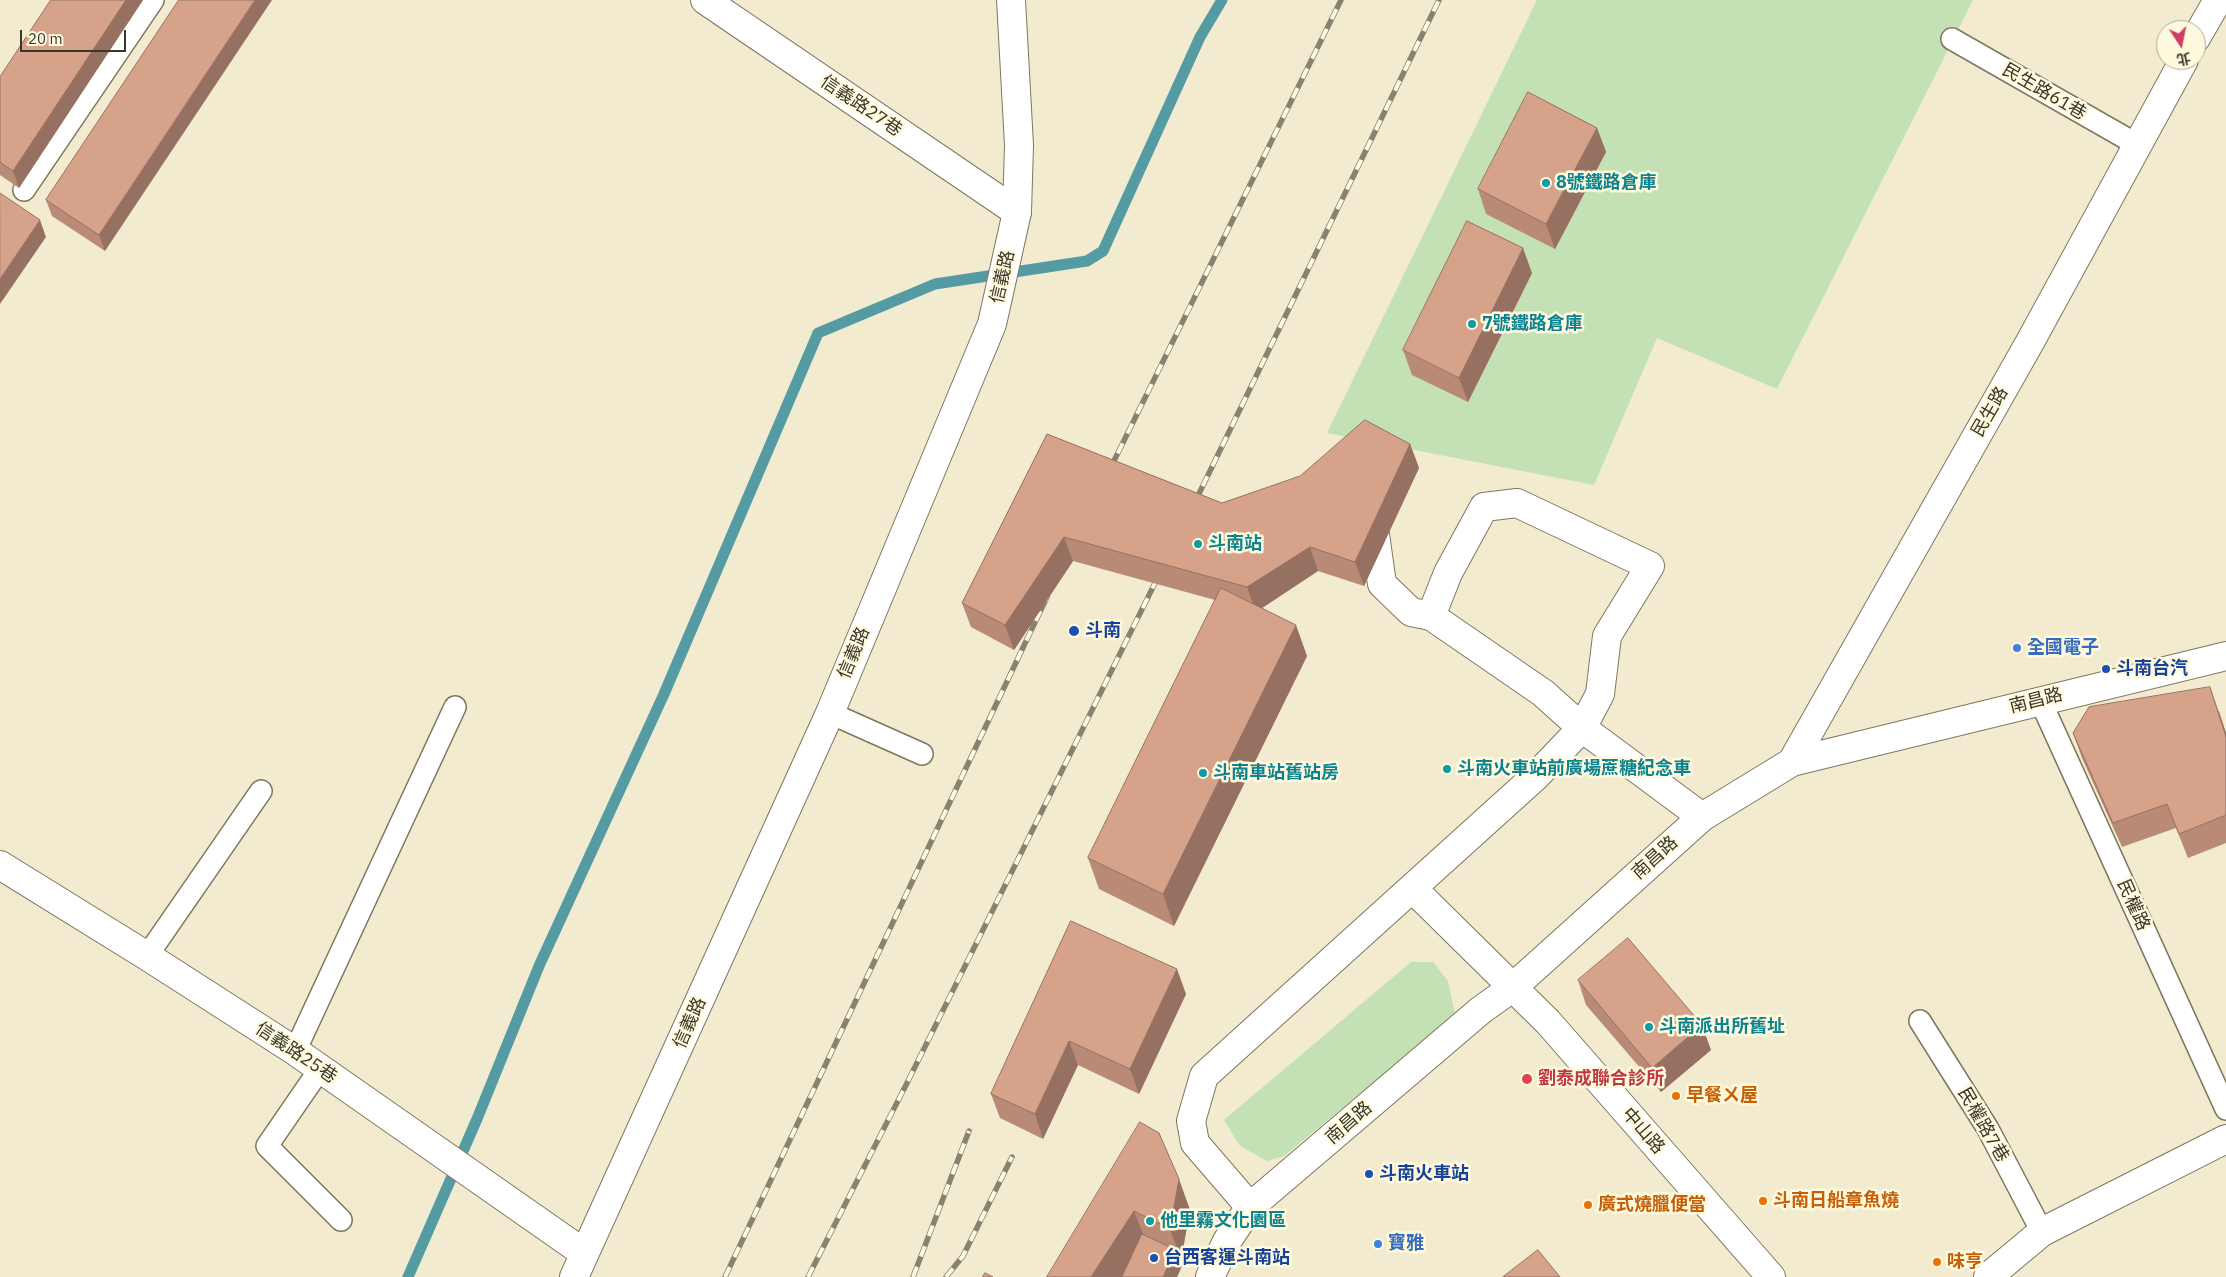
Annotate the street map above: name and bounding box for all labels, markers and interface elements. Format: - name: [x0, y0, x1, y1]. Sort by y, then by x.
- scale bar: [22, 20, 129, 52]
- north arrow: [2156, 20, 2206, 70]
- text: 20 m: [28, 29, 63, 48]
- text: 北: [2175, 49, 2192, 69]
- street label: 民生路61巷: [1998, 59, 2090, 125]
- street label: 信義路27巷: [816, 71, 906, 141]
- place label: 8號鐵路倉庫: [1556, 172, 1657, 194]
- marker: 8號鐵路倉庫: [1540, 177, 1552, 189]
- street label: 信義路: [986, 248, 1020, 306]
- place label: 7號鐵路倉庫: [1482, 313, 1583, 335]
- marker: 7號鐵路倉庫: [1466, 318, 1478, 330]
- street label: 民生路: [1967, 383, 2013, 441]
- place label: 斗南站: [1208, 533, 1262, 555]
- marker: 斗南站: [1192, 538, 1204, 550]
- place label: 斗南: [1085, 620, 1121, 642]
- street label: 信義路: [834, 624, 874, 682]
- marker: 斗南: [1067, 624, 1081, 638]
- place label: 全國電子: [2027, 637, 2099, 659]
- marker: 全國電子: [2011, 642, 2023, 654]
- place label: 斗南台汽: [2116, 658, 2188, 680]
- marker: 斗南台汽: [2100, 663, 2112, 675]
- street label: 南昌路: [2007, 684, 2065, 718]
- place label: 斗南火車站前廣場蔗糖紀念車: [1457, 758, 1691, 780]
- place label: 斗南車站舊站房: [1213, 762, 1339, 784]
- marker: 斗南火車站前廣場蔗糖紀念車: [1441, 763, 1453, 775]
- marker: 斗南車站舊站房: [1197, 767, 1209, 779]
- street label: 南昌路: [1628, 832, 1682, 884]
- street label: 民權路: [2112, 876, 2154, 934]
- street label: 信義路: [669, 994, 711, 1052]
- place label: 斗南派出所舊址: [1659, 1016, 1785, 1038]
- street label: 信義路25巷: [251, 1018, 341, 1088]
- marker: 斗南派出所舊址: [1643, 1021, 1655, 1033]
- place label: 劉泰成聯合診所: [1538, 1068, 1664, 1090]
- marker: 劉泰成聯合診所: [1520, 1072, 1534, 1086]
- street label: 民權路7巷: [1953, 1084, 2013, 1166]
- place label: 早餐ㄨ屋: [1686, 1085, 1758, 1107]
- marker: 早餐ㄨ屋: [1670, 1090, 1682, 1102]
- street label: 南昌路: [1322, 1097, 1376, 1149]
- street label: 中山路: [1617, 1104, 1669, 1158]
- place label: 斗南火車站: [1379, 1163, 1469, 1185]
- marker: 斗南火車站: [1363, 1168, 1375, 1180]
- place label: 斗南日船章魚燒: [1773, 1190, 1899, 1212]
- place label: 廣式燒臘便當: [1598, 1194, 1706, 1216]
- marker: 斗南日船章魚燒: [1757, 1195, 1769, 1207]
- marker: 廣式燒臘便當: [1582, 1199, 1594, 1211]
- place label: 他里霧文化園區: [1160, 1210, 1286, 1232]
- marker: 他里霧文化園區: [1144, 1215, 1156, 1227]
- place label: 寶雅: [1388, 1233, 1424, 1255]
- marker: 寶雅: [1372, 1238, 1384, 1250]
- place label: 台西客運斗南站: [1164, 1247, 1290, 1269]
- place label: 味亨: [1947, 1251, 1983, 1273]
- marker: 台西客運斗南站: [1148, 1252, 1160, 1264]
- marker: 味亨: [1931, 1256, 1943, 1268]

